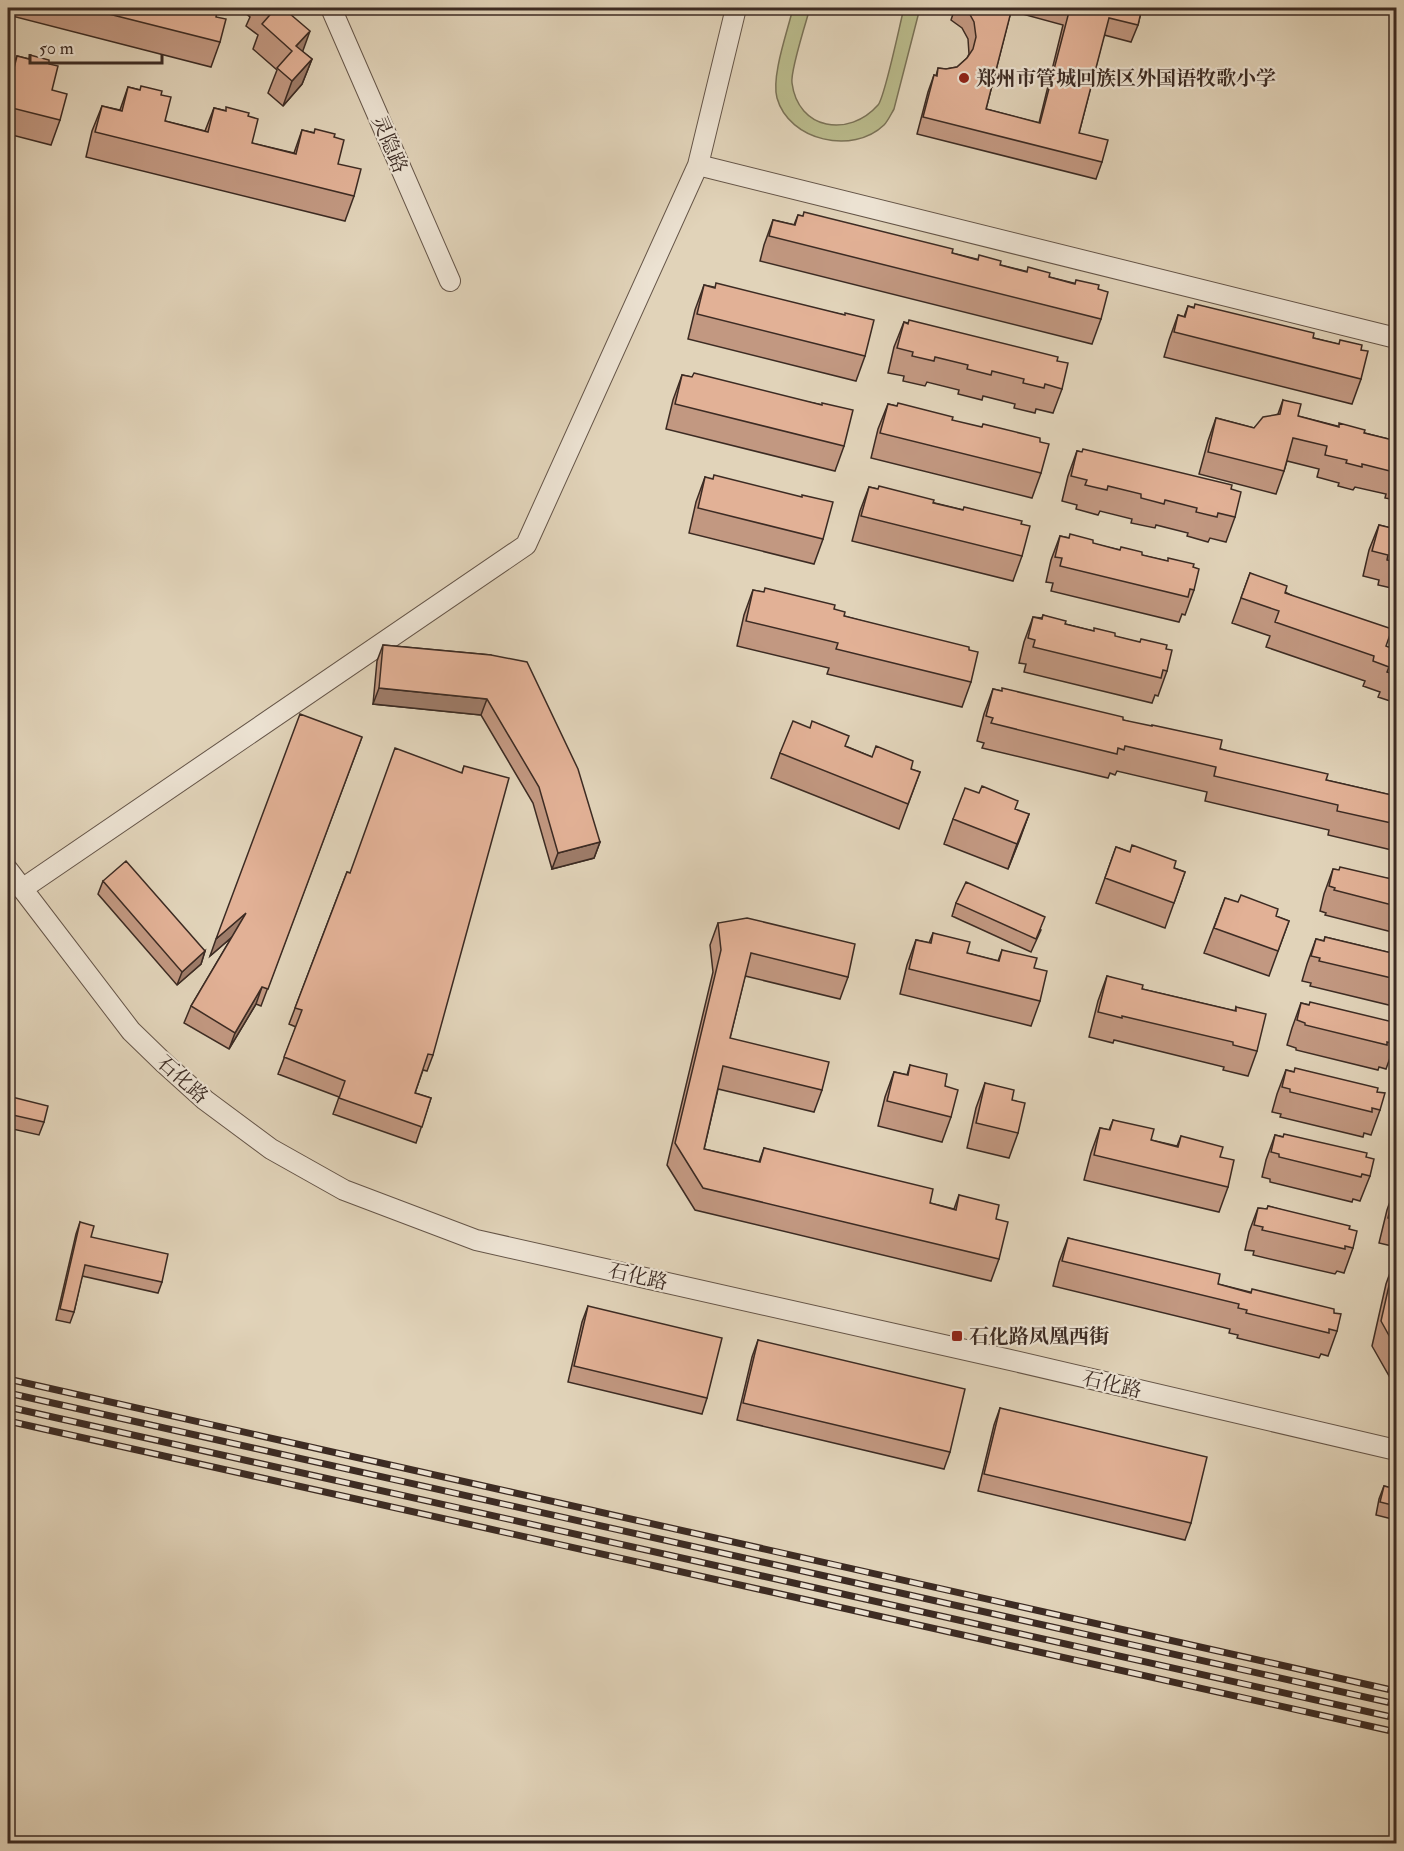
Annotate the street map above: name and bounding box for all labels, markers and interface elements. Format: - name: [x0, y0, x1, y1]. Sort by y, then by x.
- scale bar: [30, 27, 162, 65]
- text: 50 m: [39, 37, 74, 60]
- place label: 郑州市管城回族区外国语牧歌小学: [976, 66, 1276, 91]
- marker: 郑州市管城回族区外国语牧歌小学: [957, 71, 971, 85]
- street label: 灵隐路: [366, 112, 413, 177]
- street label: 石化路: [152, 1050, 213, 1109]
- street label: 石化路: [606, 1258, 670, 1295]
- place label: 石化路凤凰西街: [969, 1324, 1109, 1349]
- marker: 石化路凤凰西街: [950, 1329, 964, 1343]
- street label: 石化路: [1080, 1366, 1144, 1403]

